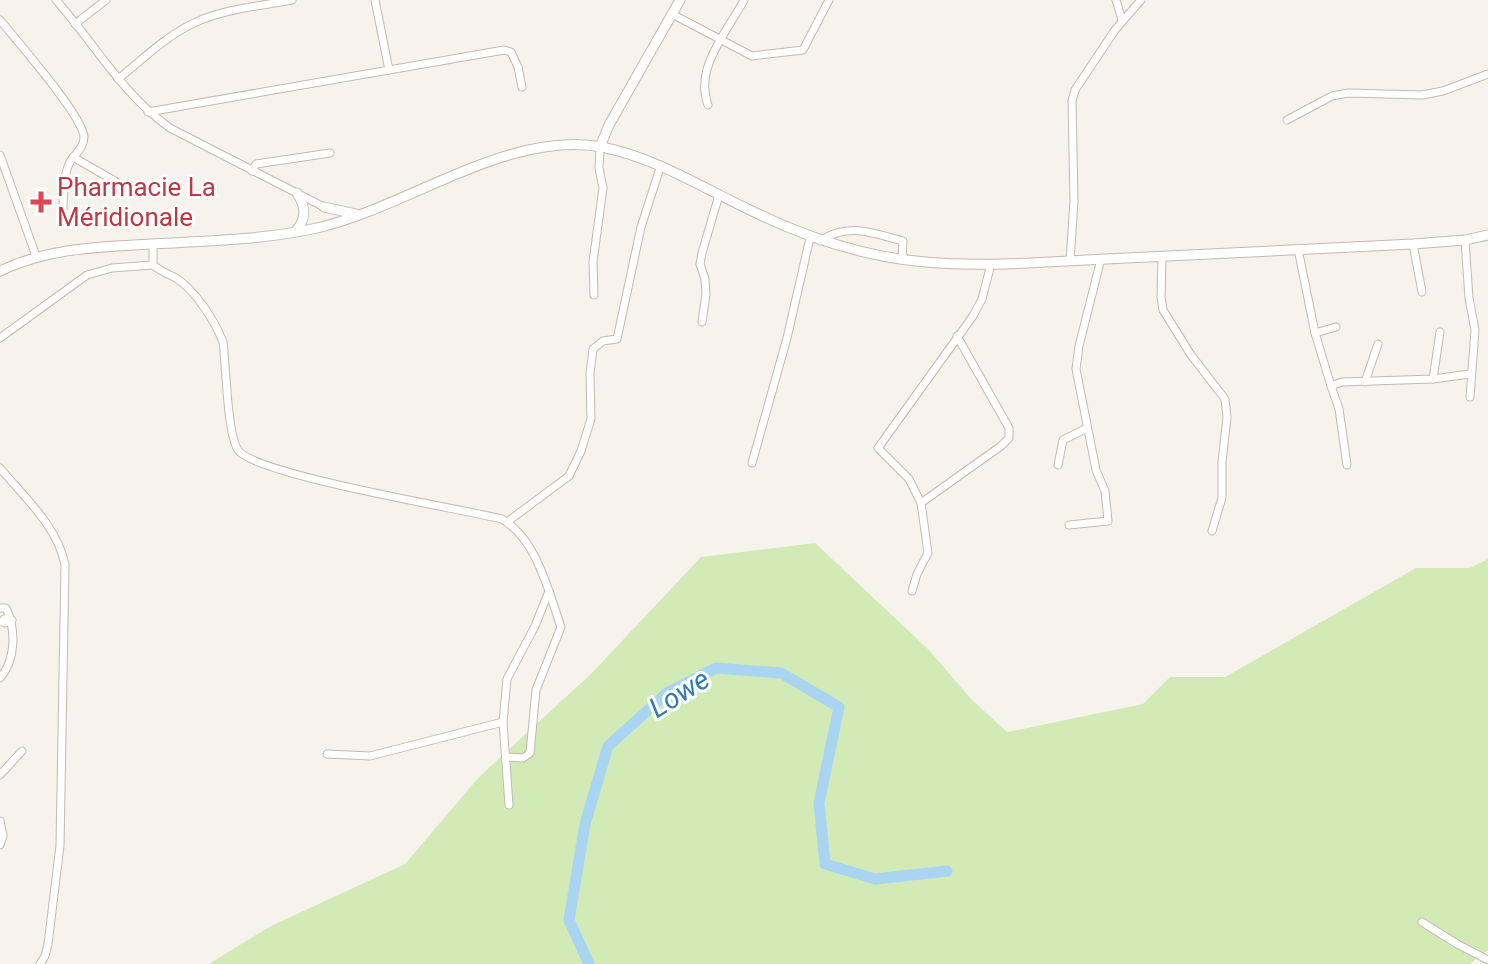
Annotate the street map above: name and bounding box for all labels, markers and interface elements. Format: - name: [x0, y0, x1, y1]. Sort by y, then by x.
- place label: Pharmacie La Méridionale: [57, 172, 216, 232]
- marker: Pharmacie La Méridionale: [32, 193, 50, 211]
- water label: Lowe: [643, 662, 716, 725]

